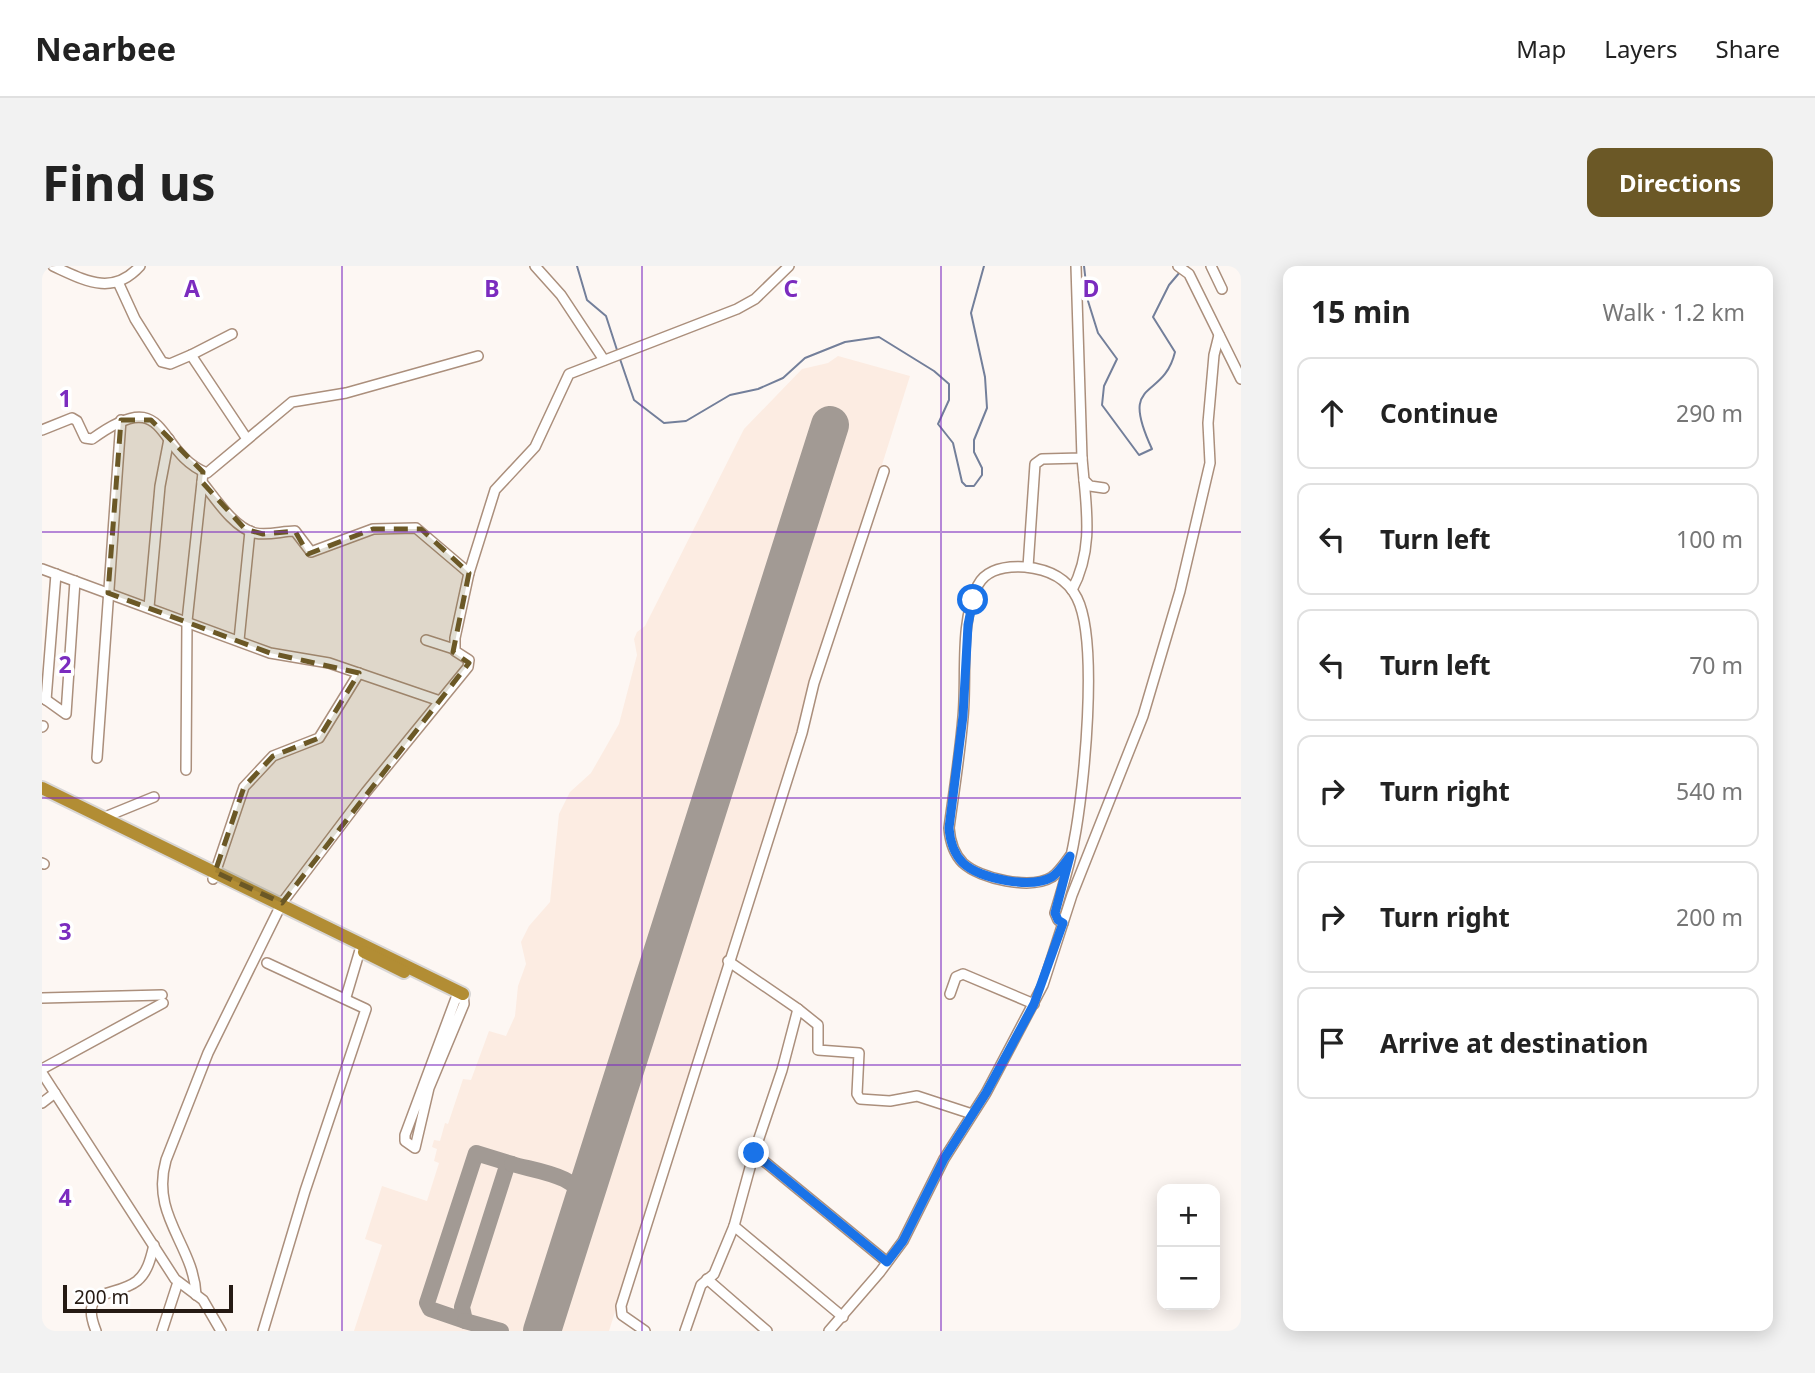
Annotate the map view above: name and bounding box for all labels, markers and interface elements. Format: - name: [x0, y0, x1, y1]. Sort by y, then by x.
- text: Nearbee: [35, 26, 176, 71]
- text: Map: [1516, 32, 1566, 65]
- text: Layers: [1604, 32, 1678, 65]
- text: Share: [1716, 32, 1780, 65]
- button: Directions: [1587, 148, 1773, 217]
- text: Find us: [42, 149, 216, 215]
- text: A: [184, 272, 200, 304]
- text: B: [484, 272, 500, 304]
- text: C: [784, 272, 799, 304]
- text: D: [1083, 272, 1099, 304]
- text: 15 min: [1311, 291, 1411, 332]
- text: Walk · 1.2 km: [1603, 296, 1745, 328]
- text: 1: [58, 382, 72, 414]
- icon: ahead: [1313, 394, 1351, 432]
- text: Continue: [1380, 395, 1498, 431]
- text: 290 m: [1676, 397, 1743, 429]
- icon: left: [1313, 520, 1351, 558]
- text: Turn left: [1380, 521, 1491, 557]
- text: 100 m: [1676, 523, 1743, 555]
- route start: [957, 584, 988, 615]
- icon: left: [1313, 646, 1351, 684]
- text: Turn left: [1380, 647, 1491, 683]
- text: 2: [58, 648, 72, 680]
- text: 70 m: [1689, 649, 1743, 681]
- icon: right: [1313, 772, 1351, 810]
- text: Turn right: [1380, 773, 1510, 809]
- text: 540 m: [1676, 775, 1743, 807]
- icon: right: [1313, 898, 1351, 936]
- text: Turn right: [1380, 899, 1510, 935]
- text: 200 m: [1676, 901, 1743, 933]
- text: 3: [58, 915, 72, 947]
- icon: arrive: [1313, 1024, 1351, 1062]
- text: Arrive at destination: [1380, 1025, 1649, 1061]
- route end: [738, 1137, 769, 1168]
- text: 4: [58, 1181, 72, 1213]
- map controls: [1157, 1184, 1220, 1310]
- button: +: [1157, 1184, 1220, 1247]
- button: −: [1157, 1247, 1220, 1310]
- scale bar: [63, 1282, 233, 1314]
- text: 200 m: [74, 1284, 129, 1310]

